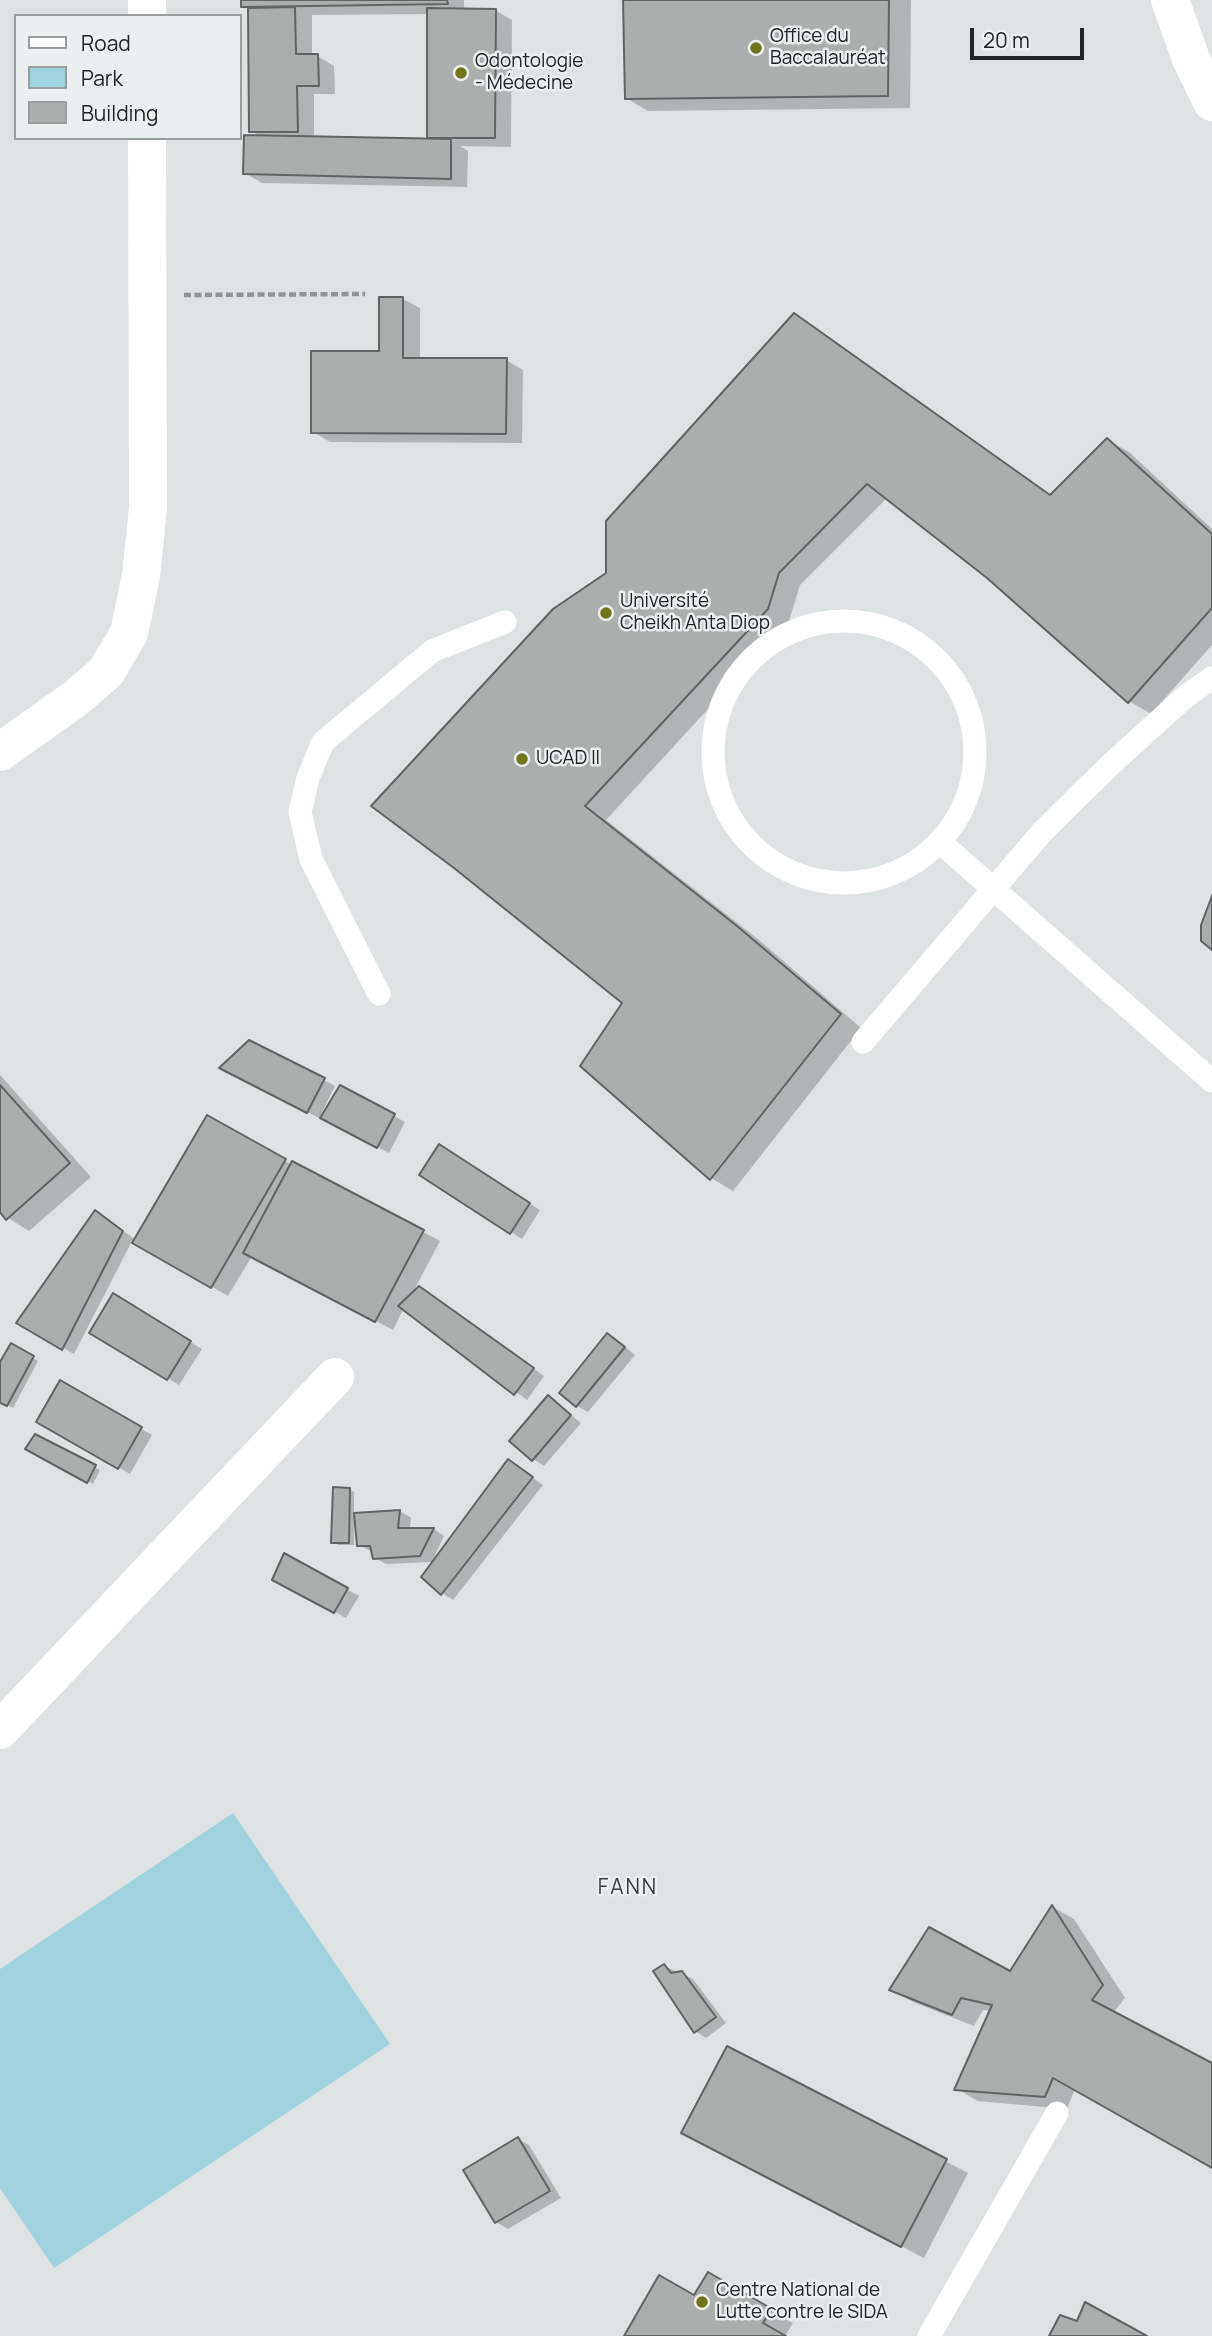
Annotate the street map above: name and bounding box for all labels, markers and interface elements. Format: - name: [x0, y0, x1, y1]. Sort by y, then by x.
- legend: [14, 14, 242, 140]
- scale bar: [974, 14, 1088, 58]
- place label: Office du Baccalauréat: [770, 26, 886, 70]
- text: 20 m: [983, 26, 1030, 54]
- text: Road: [81, 29, 131, 57]
- marker: Office du Baccalauréat: [748, 40, 764, 56]
- place label: Odontologie - Médecine: [475, 51, 583, 95]
- text: Park: [81, 64, 123, 92]
- marker: Odontologie - Médecine: [453, 65, 469, 81]
- text: Building: [81, 99, 158, 127]
- place label: Université Cheikh Anta Diop: [620, 591, 770, 635]
- marker: Université Cheikh Anta Diop: [598, 605, 614, 621]
- place label: UCAD II: [536, 748, 600, 770]
- marker: UCAD II: [514, 751, 530, 767]
- district label: FANN: [598, 1875, 658, 1901]
- place label: Centre National de Lutte contre le SIDA: [716, 2280, 888, 2324]
- marker: Centre National de Lutte contre le SIDA: [694, 2294, 710, 2310]

